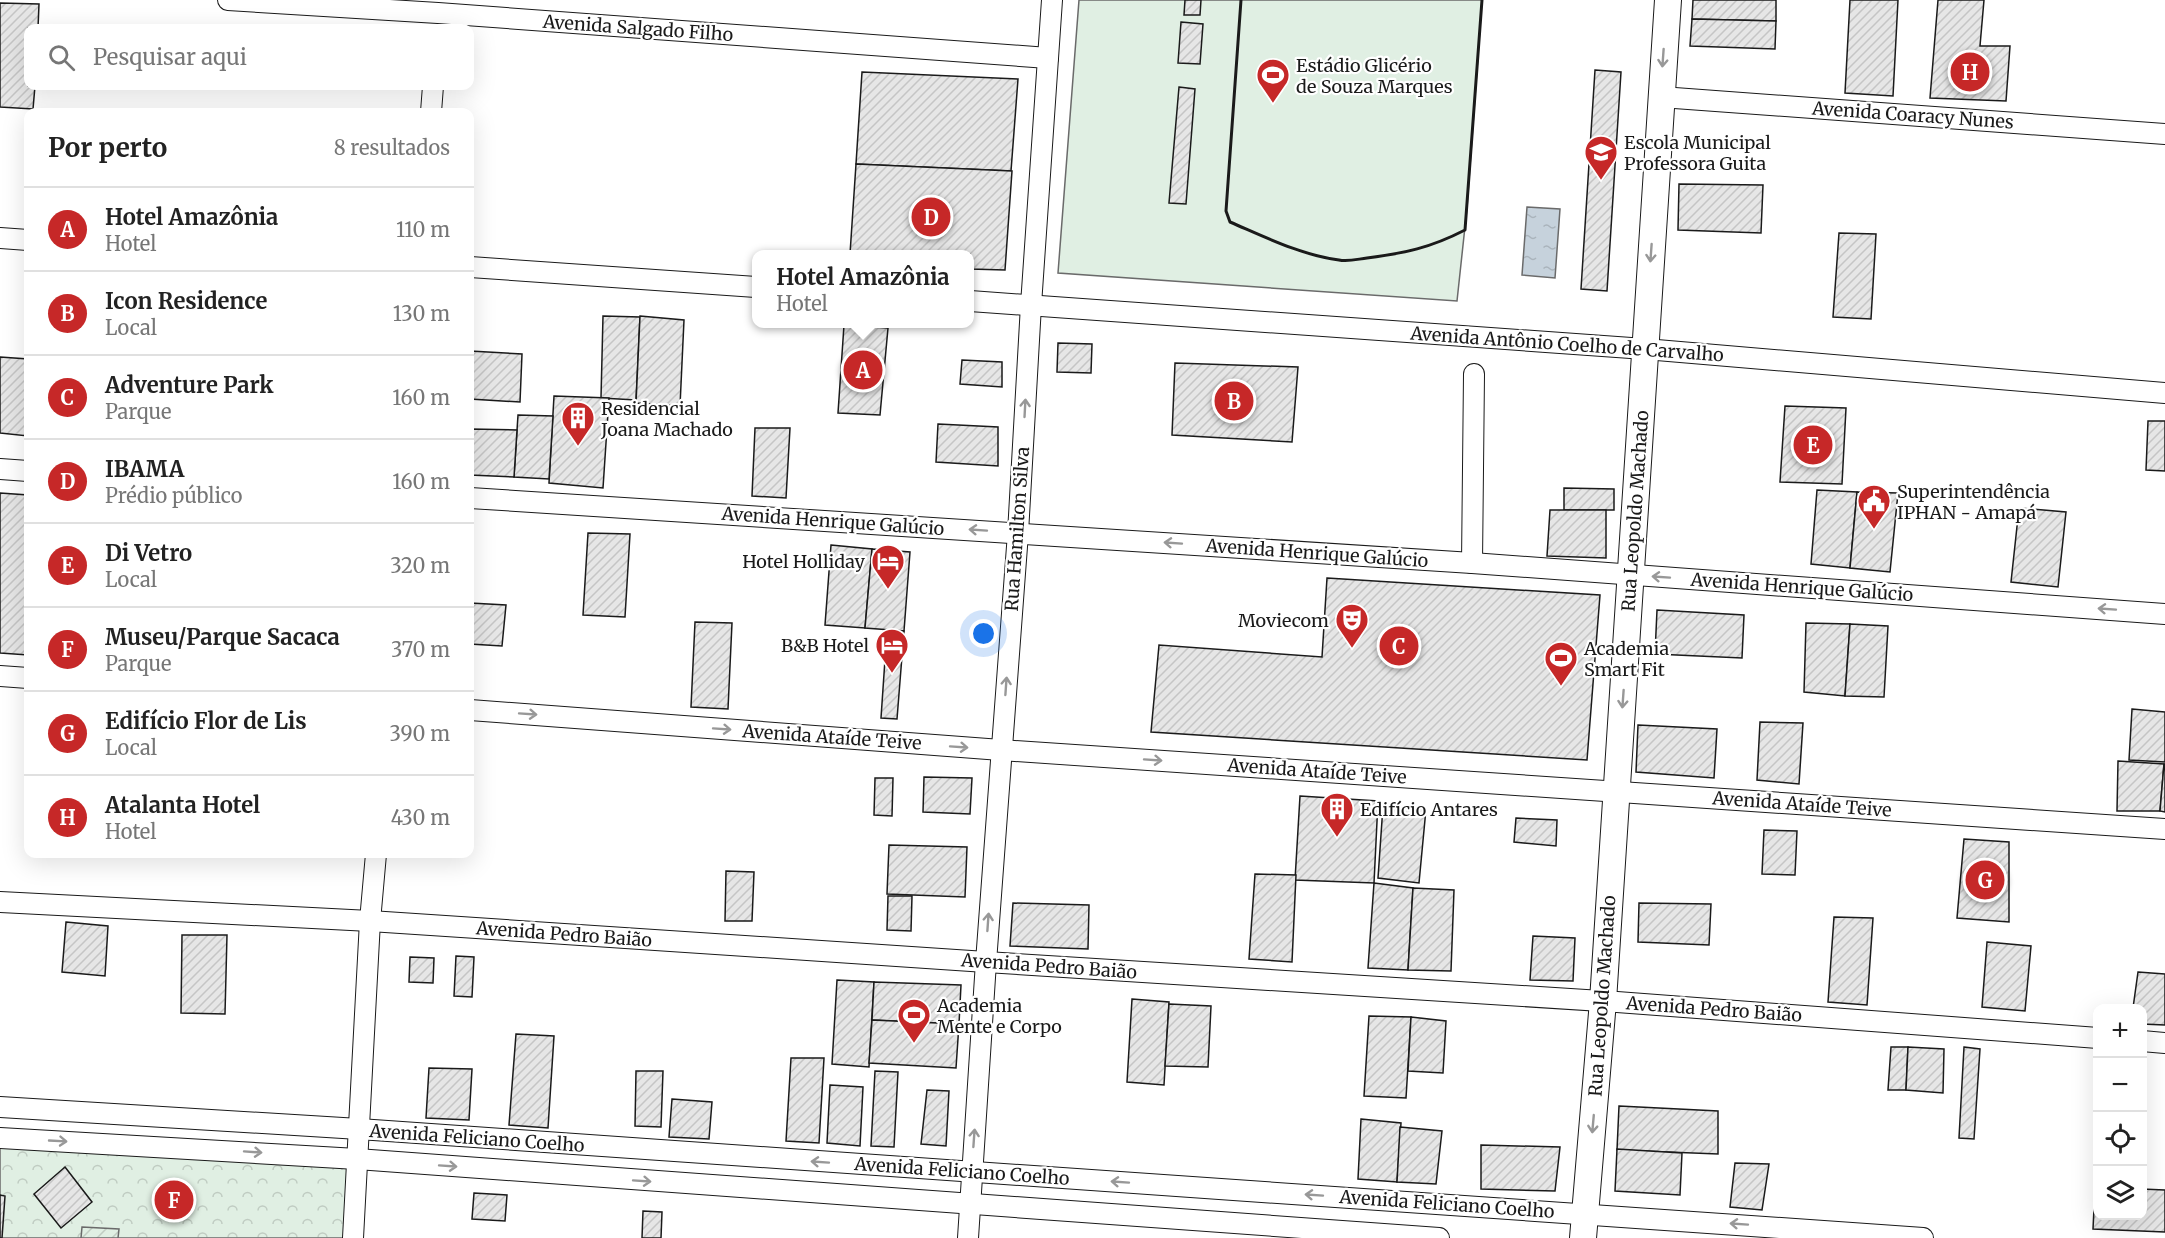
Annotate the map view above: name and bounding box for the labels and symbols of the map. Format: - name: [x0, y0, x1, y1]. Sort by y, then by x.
- street label: Avenida Salgado Filho: [541, 10, 734, 46]
- one-way arrow: [1658, 48, 1669, 68]
- pin: H: [1950, 50, 1990, 94]
- place label: Estádio Glicério de Souza Marques: [1296, 54, 1453, 98]
- sports icon: Estádio Glicério de Souza Marques: [1255, 57, 1291, 104]
- street label: Avenida Coaracy Nunes: [1810, 96, 2015, 134]
- place label: Escola Municipal Professora Guita: [1624, 131, 1771, 175]
- school or university icon: Escola Municipal Professora Guita: [1583, 134, 1619, 181]
- pin: D: [912, 194, 950, 240]
- one-way arrow: [1645, 242, 1656, 262]
- street label: Avenida Antônio Coelho de Carvalho: [1409, 322, 1724, 366]
- pin: A: [844, 348, 882, 392]
- pin: B: [1214, 378, 1254, 424]
- place label: Residencial Joana Machado: [600, 397, 733, 441]
- one-way arrow: [1019, 398, 1030, 418]
- building icon: Residencial Joana Machado: [560, 400, 596, 447]
- street label: Rua Leopoldo Machado: [1616, 410, 1654, 612]
- pin: E: [1794, 422, 1832, 468]
- street label: Rua Hamilton Silva: [1000, 445, 1034, 612]
- place label: Superintendência IPHAN - Amapá: [1897, 480, 2050, 524]
- public building icon: Superintendência IPHAN - Amapá: [1856, 483, 1892, 530]
- street label: Avenida Henrique Galúcio: [720, 502, 945, 540]
- one-way arrow: [969, 524, 989, 535]
- street label: Avenida Henrique Galúcio: [1204, 534, 1429, 572]
- one-way arrow: [1164, 537, 1183, 548]
- hotel icon: Hotel Holliday: [870, 543, 906, 590]
- place label: Hotel Holliday: [742, 550, 866, 573]
- street label: Avenida Henrique Galúcio: [1689, 568, 1914, 606]
- one-way arrow: [1651, 571, 1671, 582]
- theatre icon: Moviecom: [1334, 602, 1370, 649]
- one-way arrow: [2097, 603, 2117, 614]
- place label: Moviecom: [1238, 609, 1329, 632]
- your location: [969, 619, 998, 648]
- pin: C: [1380, 624, 1418, 668]
- hotel icon: B&B Hotel: [874, 627, 910, 674]
- place label: B&B Hotel: [781, 634, 869, 657]
- place label: Academia Smart Fit: [1583, 637, 1669, 681]
- sports icon: Academia Smart Fit: [1543, 640, 1579, 687]
- one-way arrow: [1001, 676, 1012, 696]
- one-way arrow: [1617, 689, 1628, 709]
- one-way arrow: [517, 709, 537, 720]
- street label: Avenida Ataíde Teive: [741, 719, 922, 755]
- one-way arrow: [712, 724, 732, 735]
- one-way arrow: [948, 742, 968, 753]
- street label: Avenida Ataíde Teive: [1226, 753, 1407, 789]
- one-way arrow: [1143, 755, 1163, 766]
- street label: Avenida Ataíde Teive: [1711, 786, 1892, 822]
- building icon: Edifício Antares: [1319, 791, 1355, 838]
- place label: Edifício Antares: [1360, 798, 1498, 821]
- pin: G: [1966, 858, 2004, 902]
- street label: Rua Leopoldo Machado: [1583, 895, 1621, 1097]
- one-way arrow: [983, 913, 994, 933]
- street label: Avenida Pedro Baião: [474, 916, 653, 952]
- street label: Avenida Pedro Baião: [959, 948, 1138, 984]
- street label: Avenida Pedro Baião: [1624, 991, 1803, 1027]
- place label: Academia Mente e Corpo: [936, 994, 1062, 1038]
- sports icon: Academia Mente e Corpo: [896, 997, 932, 1044]
- one-way arrow: [1587, 1114, 1598, 1133]
- street label: Avenida Feliciano Coelho: [368, 1119, 585, 1157]
- one-way arrow: [969, 1128, 980, 1148]
- one-way arrow: [48, 1135, 68, 1146]
- one-way arrow: [243, 1147, 263, 1158]
- street label: Avenida Feliciano Coelho: [853, 1152, 1070, 1190]
- one-way arrow: [811, 1156, 831, 1167]
- one-way arrow: [437, 1161, 457, 1172]
- one-way arrow: [632, 1176, 651, 1187]
- one-way arrow: [1110, 1176, 1130, 1187]
- pin: F: [154, 1178, 194, 1222]
- street label: Avenida Feliciano Coelho: [1338, 1185, 1555, 1223]
- one-way arrow: [1305, 1189, 1325, 1200]
- one-way arrow: [1730, 1219, 1750, 1230]

